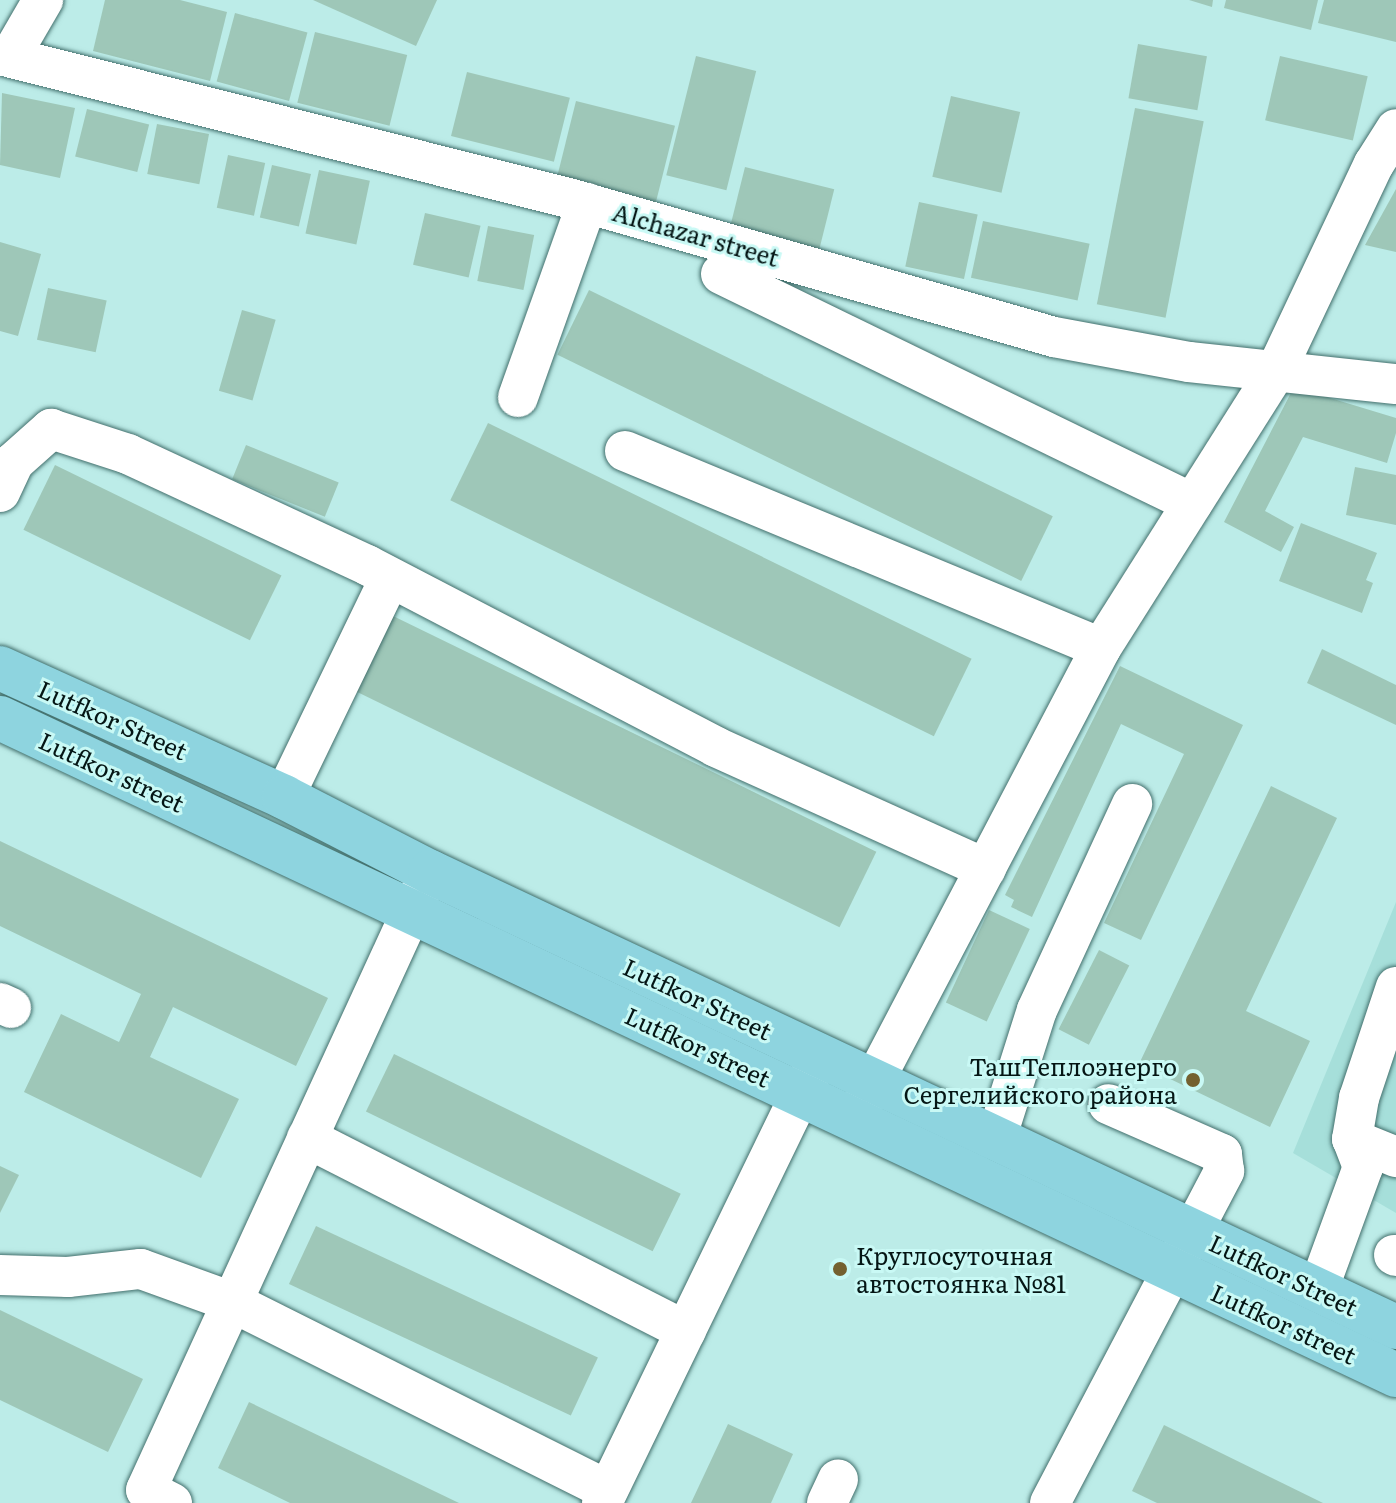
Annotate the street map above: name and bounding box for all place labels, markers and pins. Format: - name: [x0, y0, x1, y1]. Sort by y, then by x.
- place label: ТашТеплоэнерго Сергелийского района: [904, 1052, 1177, 1108]
- marker: ТашТеплоэнерго Сергелийского района: [1184, 1071, 1202, 1089]
- place label: Круглосуточная автостоянка №81: [856, 1241, 1066, 1297]
- marker: Круглосуточная автостоянка №81: [831, 1260, 849, 1278]

